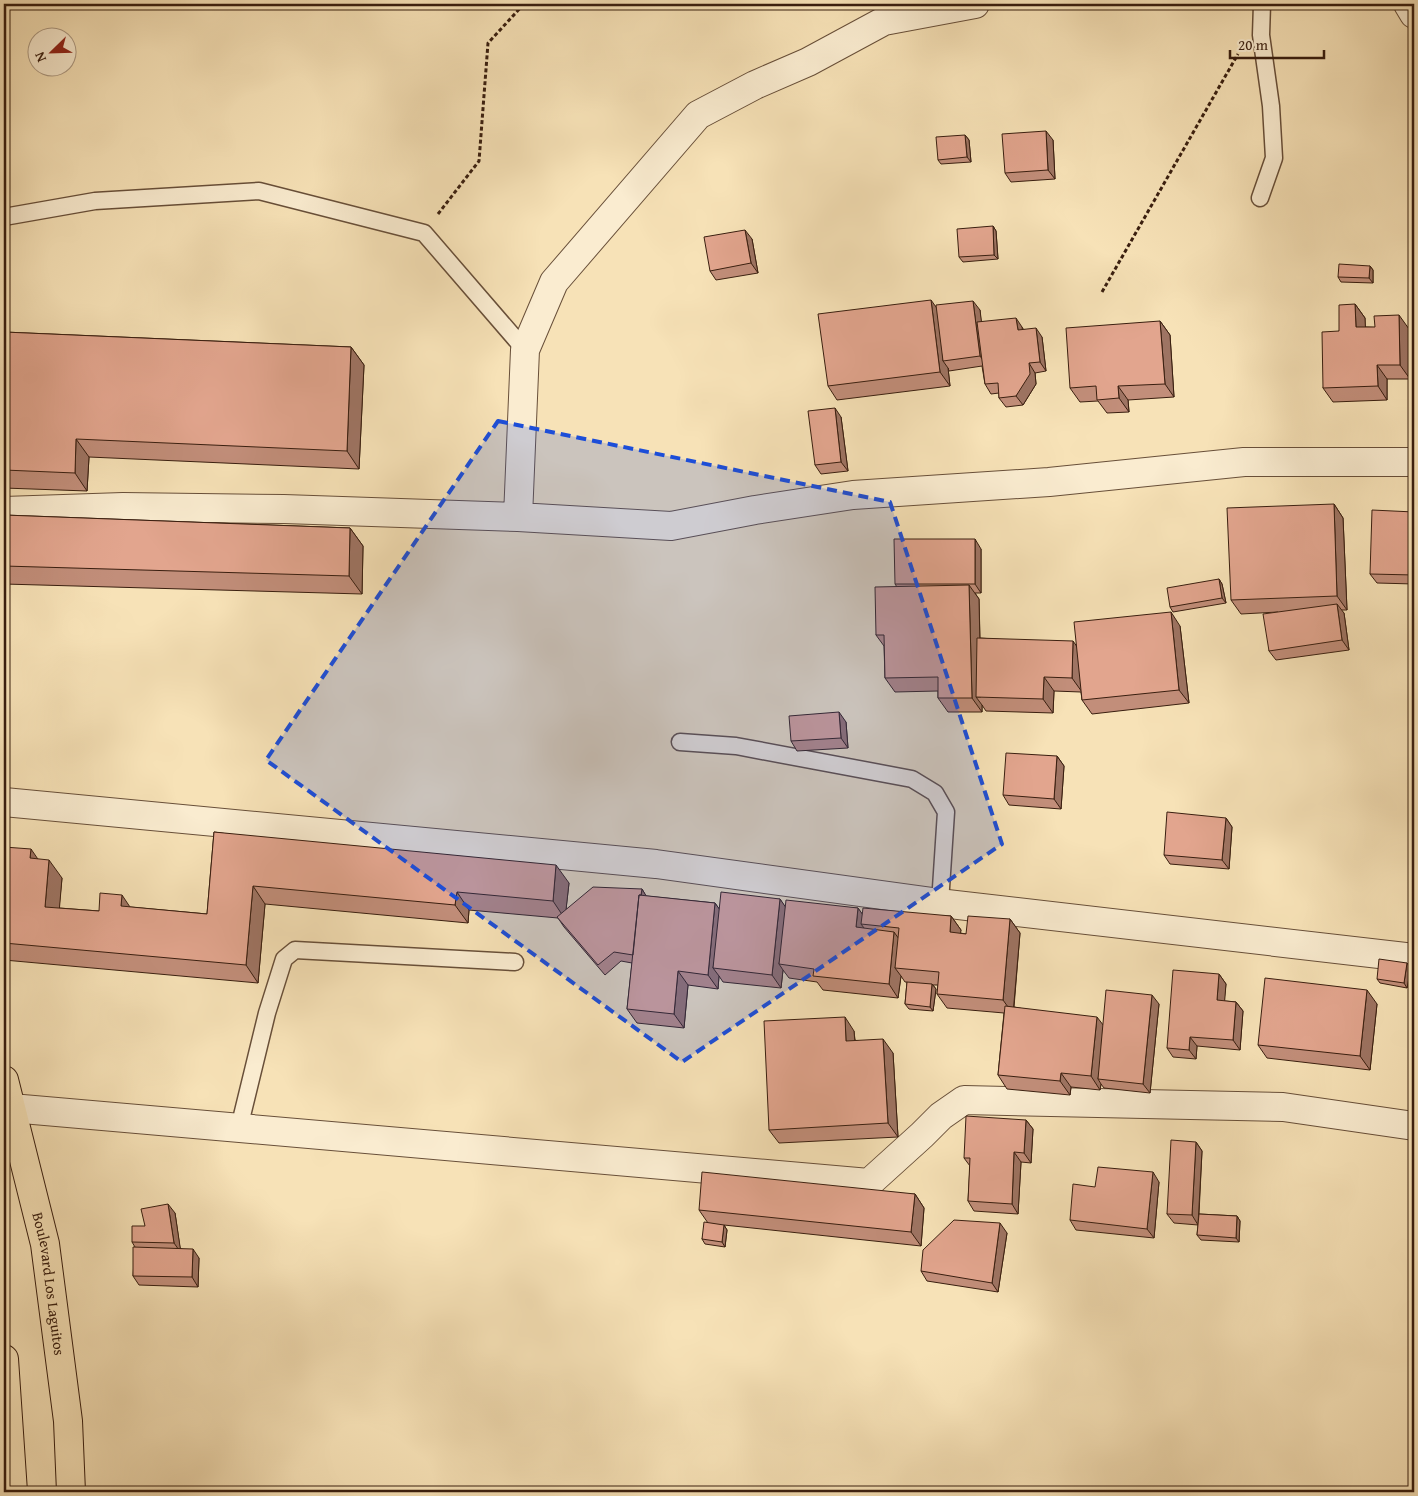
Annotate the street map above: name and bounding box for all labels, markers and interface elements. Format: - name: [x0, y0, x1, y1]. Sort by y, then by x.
- north arrow: [28, 28, 78, 78]
- scale bar: [1230, 28, 1324, 60]
- text: 20 m: [1238, 34, 1269, 55]
- text: N: [29, 48, 51, 65]
- street label: Boulevard Los Laguitos: [27, 1210, 70, 1357]

